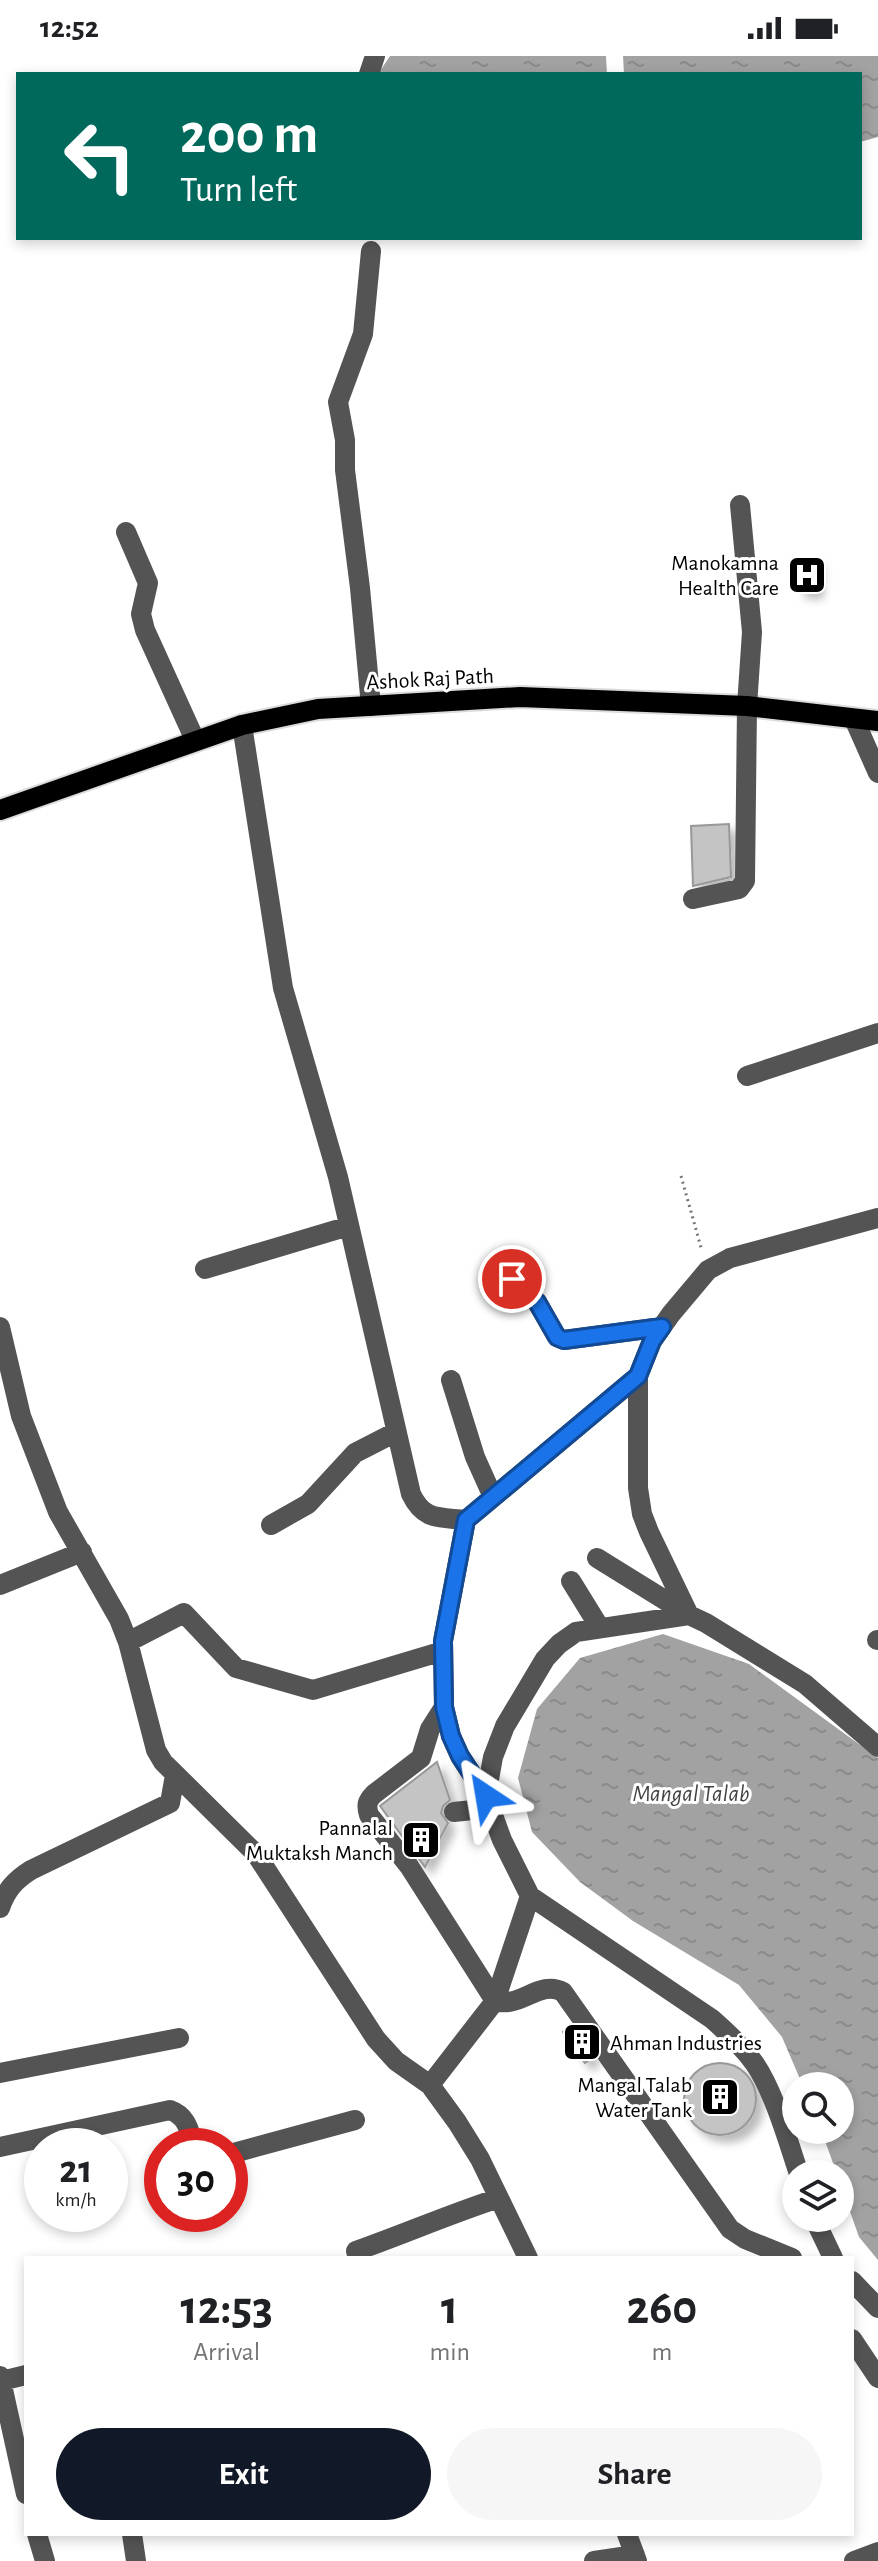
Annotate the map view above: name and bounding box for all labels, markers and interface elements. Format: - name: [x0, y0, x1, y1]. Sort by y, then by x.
- text: 12:52: [40, 13, 99, 43]
- icon: left: [48, 104, 152, 208]
- text: 200 m: [180, 107, 318, 163]
- text: Turn left: [180, 172, 297, 208]
- place label: Manokamna Health Care: [671, 552, 779, 599]
- hospital icon: Manokamna Health Care: [786, 554, 828, 596]
- street label: Ashok Raj Path: [366, 665, 494, 693]
- pin: [478, 1245, 546, 1313]
- icon: arrive: [490, 1257, 534, 1301]
- position arrow: [444, 1754, 528, 1838]
- water label: Mangal Talab: [632, 1782, 750, 1806]
- place label: Pannalal Muktaksh Manch: [246, 1817, 393, 1864]
- building icon: Pannalal Muktaksh Manch: [400, 1819, 442, 1861]
- building icon: Ahman Industries: [561, 2021, 603, 2063]
- place label: Ahman Industries: [610, 2032, 762, 2054]
- map controls: [782, 2072, 854, 2232]
- button: search: [782, 2072, 854, 2144]
- place label: Mangal Talab Water Tank: [578, 2074, 692, 2121]
- building icon: Mangal Talab Water Tank: [699, 2076, 741, 2118]
- speed limit sign: 30: [144, 2128, 248, 2232]
- text: 21: [59, 2150, 93, 2190]
- button: layers: [782, 2160, 854, 2232]
- text: km/h: [55, 2190, 97, 2210]
- text: 12:53: [181, 2285, 273, 2333]
- text: 1: [441, 2285, 458, 2333]
- text: 260: [627, 2285, 697, 2333]
- text: Arrival: [193, 2339, 260, 2365]
- text: min: [429, 2339, 470, 2365]
- text: m: [652, 2339, 672, 2365]
- button: Exit: [56, 2428, 431, 2520]
- button: Share: [447, 2428, 822, 2520]

